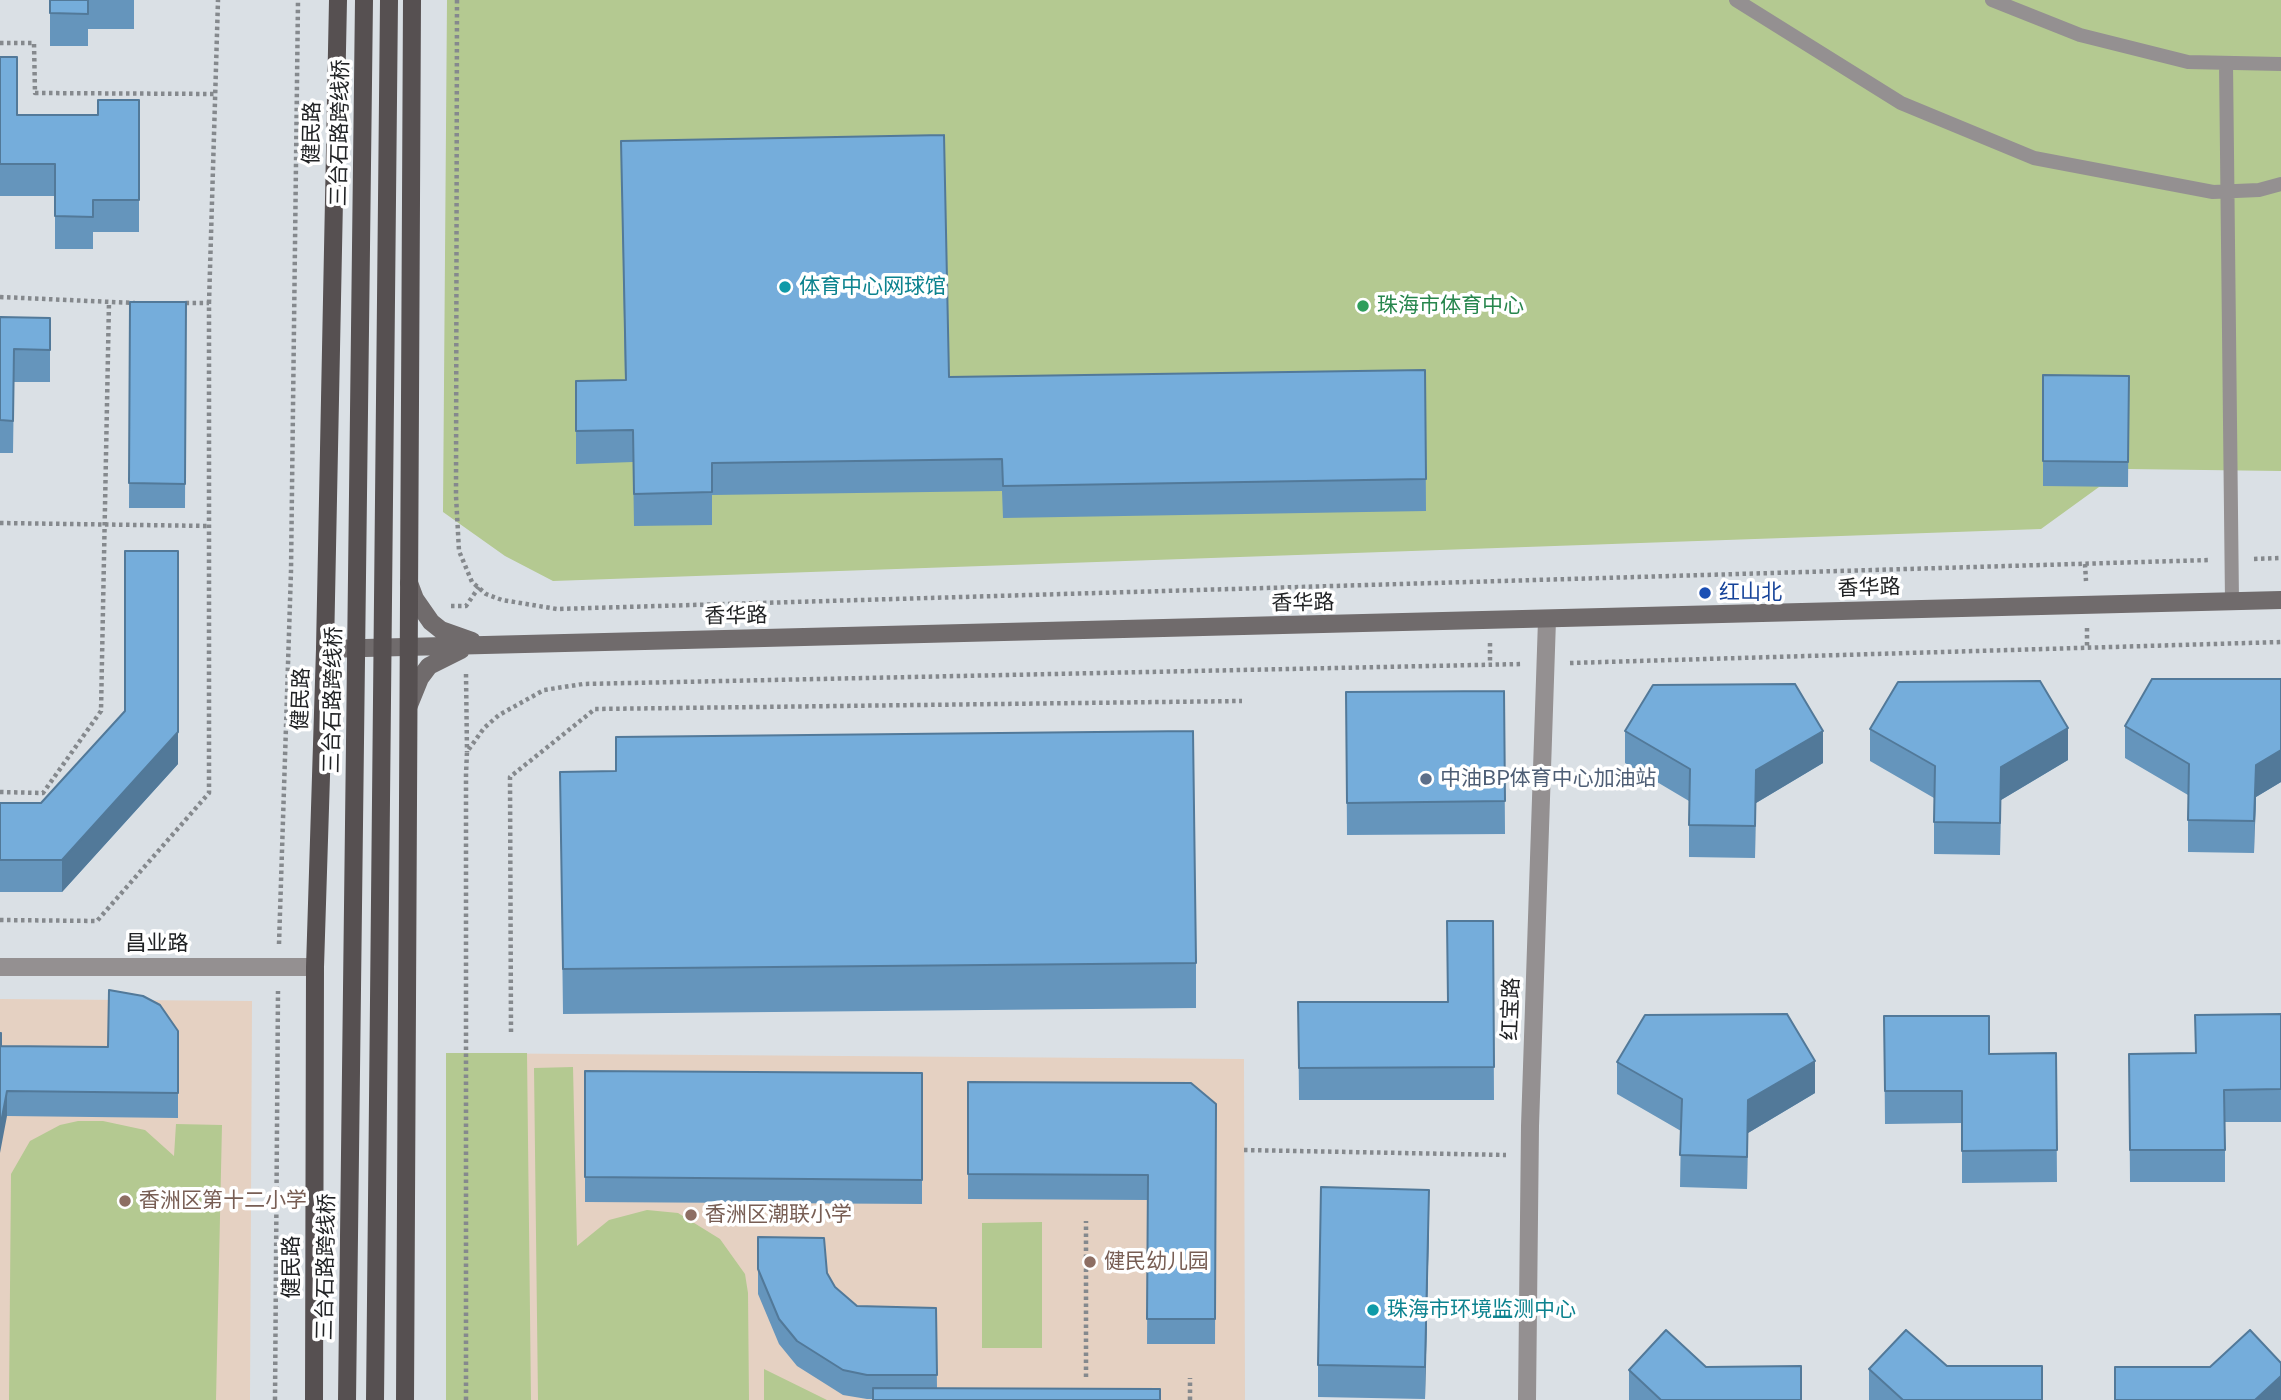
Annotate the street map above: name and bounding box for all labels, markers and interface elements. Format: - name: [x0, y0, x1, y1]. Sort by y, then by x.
- street label: 三台石路跨线桥: [326, 59, 354, 207]
- street label: 健民路: [299, 101, 325, 165]
- place label: 体育中心网球馆: [799, 274, 946, 300]
- marker: 体育中心网球馆: [777, 279, 793, 295]
- place label: 珠海市体育中心: [1377, 293, 1524, 319]
- marker: 珠海市体育中心: [1355, 298, 1371, 314]
- street label: 香华路: [1837, 574, 1901, 602]
- place label: 红山北: [1719, 580, 1782, 606]
- marker: 红山北: [1697, 585, 1713, 601]
- street label: 香华路: [1271, 590, 1335, 616]
- street label: 香华路: [704, 603, 768, 629]
- street label: 三台石路跨线桥: [319, 626, 347, 774]
- street label: 健民路: [287, 667, 315, 731]
- place label: 中油BP体育中心加油站: [1440, 766, 1657, 792]
- marker: 中油BP体育中心加油站: [1418, 771, 1434, 787]
- street label: 昌业路: [126, 931, 188, 957]
- street label: 红宝路: [1497, 977, 1525, 1041]
- place label: 香洲区第十二小学: [139, 1188, 307, 1214]
- marker: 香洲区第十二小学: [117, 1193, 133, 1209]
- street label: 三台石路跨线桥: [312, 1193, 340, 1341]
- place label: 香洲区潮联小学: [705, 1202, 852, 1228]
- marker: 香洲区潮联小学: [683, 1207, 699, 1223]
- street label: 健民路: [279, 1236, 305, 1298]
- place label: 健民幼儿园: [1104, 1249, 1209, 1275]
- marker: 健民幼儿园: [1082, 1254, 1098, 1270]
- place label: 珠海市环境监测中心: [1387, 1297, 1576, 1323]
- marker: 珠海市环境监测中心: [1365, 1302, 1381, 1318]

